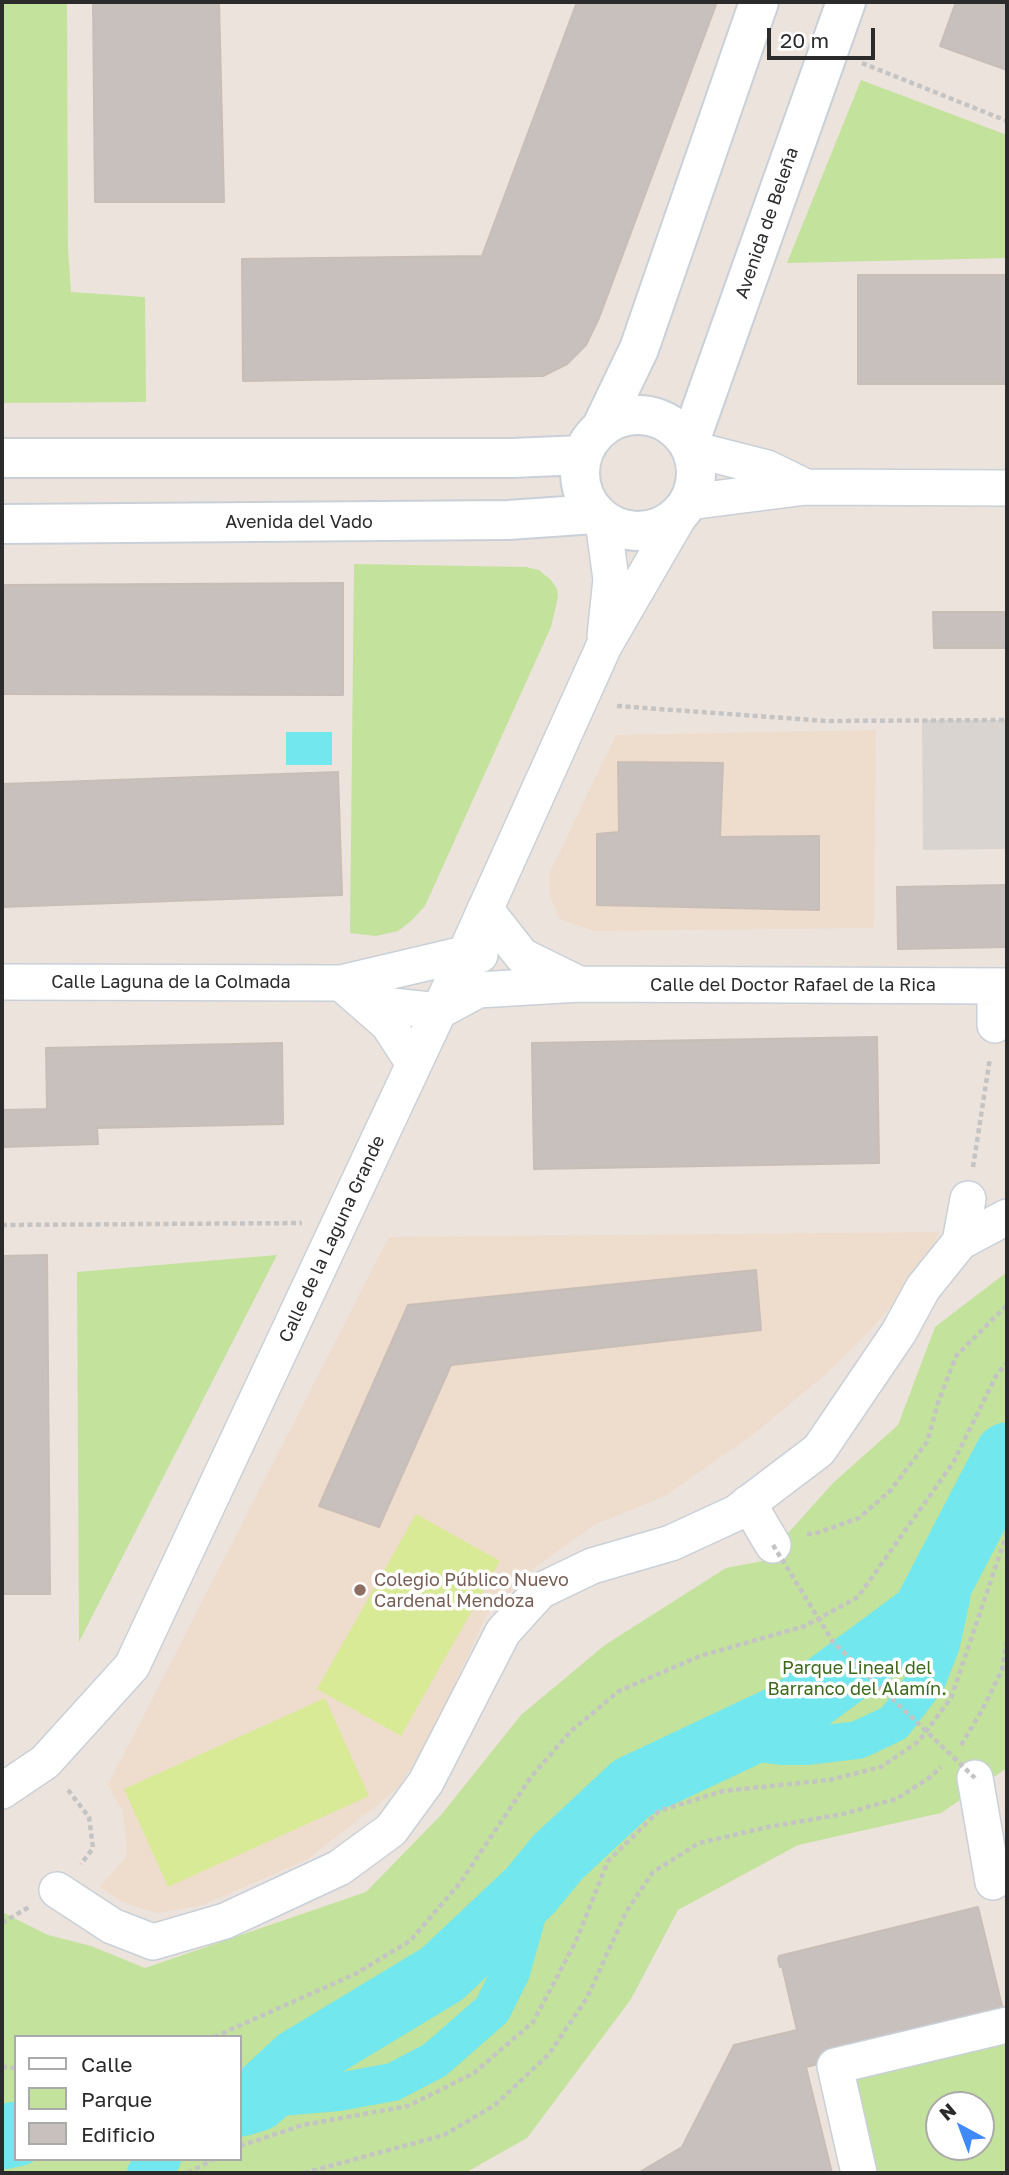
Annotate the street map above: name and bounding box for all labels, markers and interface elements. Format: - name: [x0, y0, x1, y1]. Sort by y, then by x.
- scale bar: [771, 14, 880, 58]
- text: 20 m: [780, 27, 829, 53]
- street label: Avenida de Beleña: [731, 145, 803, 301]
- street label: Avenida del Vado: [225, 511, 373, 533]
- street label: Calle Laguna de la Colmada: [51, 971, 291, 993]
- street label: Calle del Doctor Rafael de la Rica: [650, 974, 936, 996]
- street label: Calle de la Laguna Grande: [275, 1132, 389, 1346]
- place label: Colegio Público Nuevo Cardenal Mendoza: [374, 1569, 569, 1612]
- marker: Colegio Público Nuevo Cardenal Mendoza: [352, 1582, 368, 1598]
- park label: Parque Lineal del Barranco del Alamín.: [767, 1657, 947, 1700]
- legend: [14, 2035, 242, 2161]
- text: Calle: [81, 2051, 133, 2077]
- text: Parque: [81, 2086, 152, 2112]
- north arrow: [925, 2091, 995, 2161]
- text: N: [934, 2098, 960, 2125]
- text: Edificio: [81, 2121, 155, 2147]

